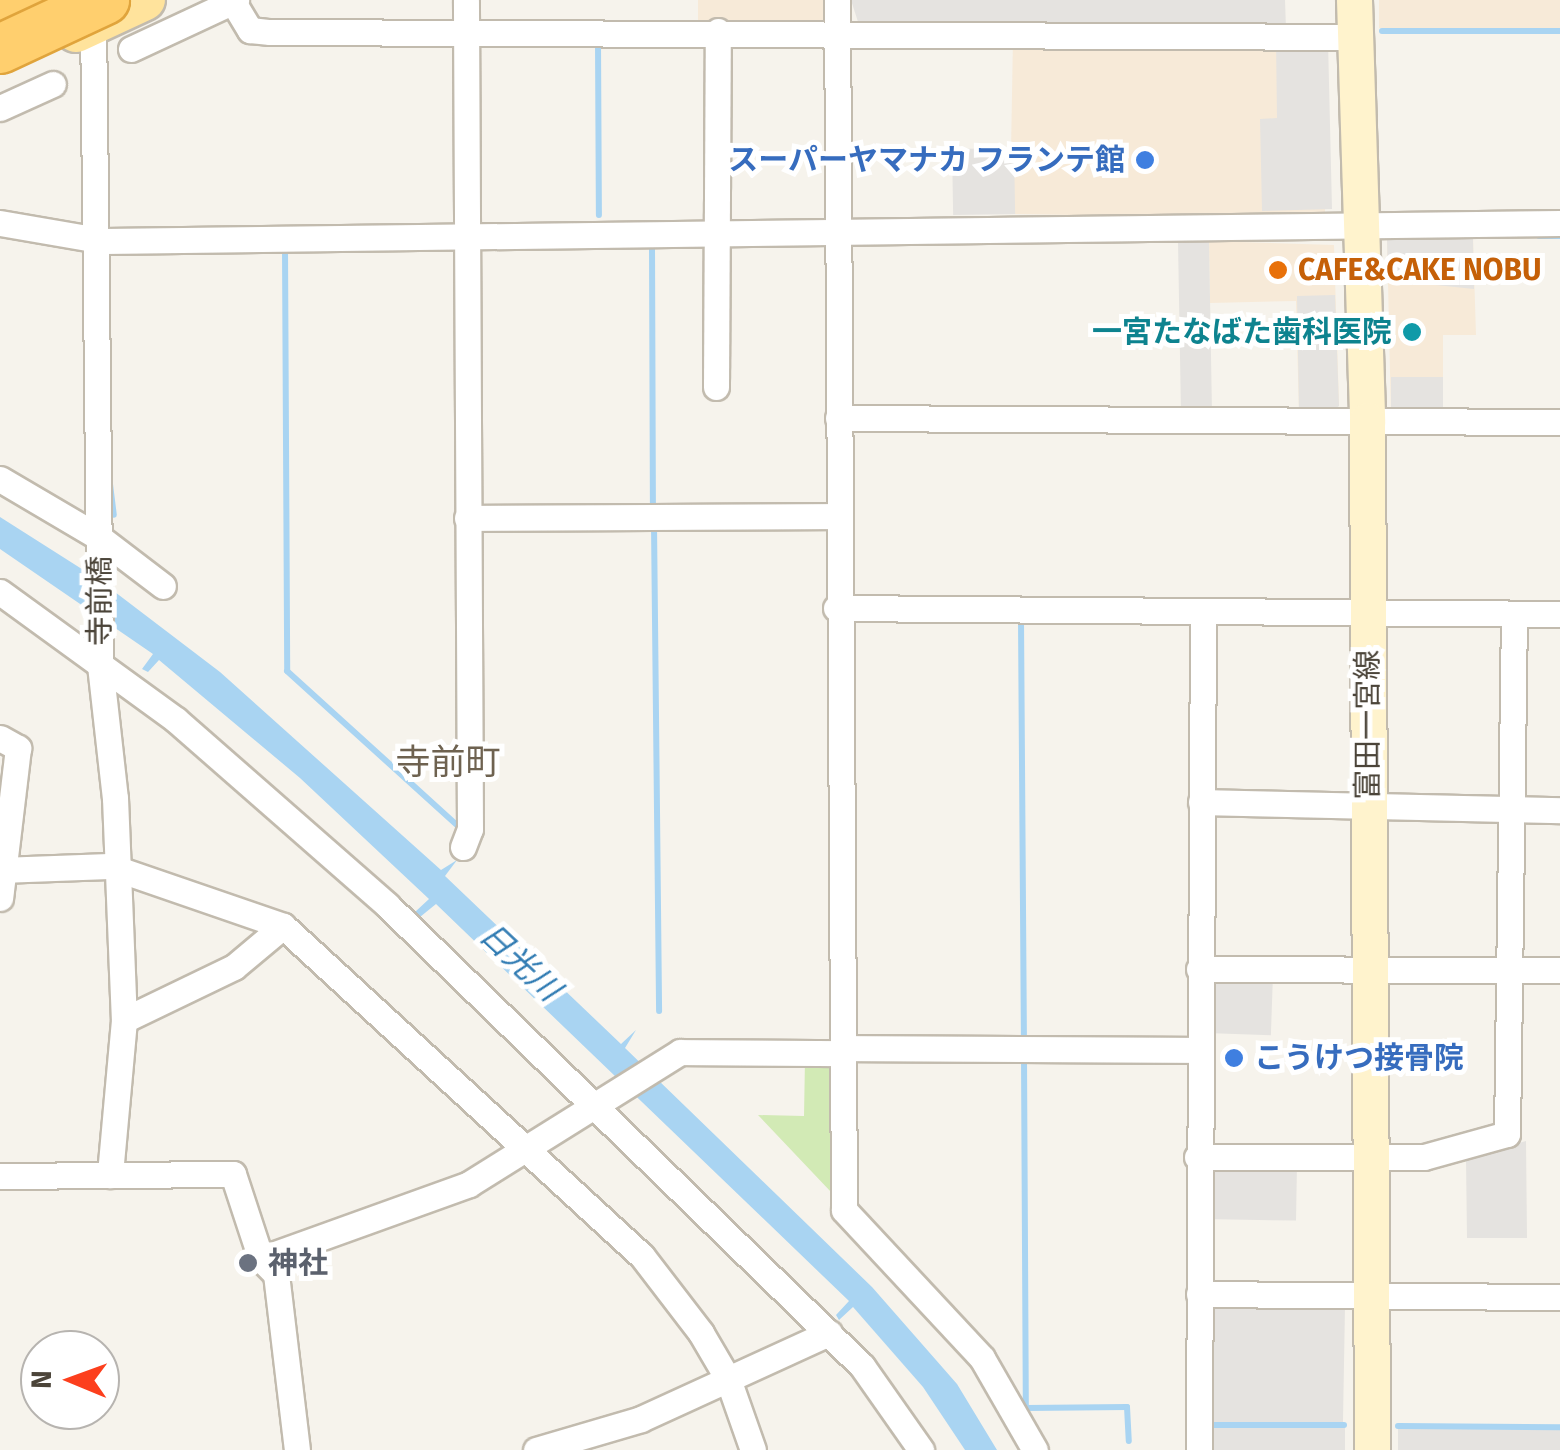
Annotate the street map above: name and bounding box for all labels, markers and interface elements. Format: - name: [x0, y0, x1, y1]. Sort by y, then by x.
- place label: スーパーヤマナカ フランテ館: [728, 142, 1125, 178]
- marker: スーパーヤマナカ フランテ館: [1134, 149, 1156, 171]
- place label: CAFE&CAKE NOBU: [1298, 252, 1542, 288]
- marker: CAFE&CAKE NOBU: [1267, 259, 1289, 281]
- place label: 一宮たなばた歯科医院: [1092, 314, 1392, 350]
- marker: 一宮たなばた歯科医院: [1401, 321, 1423, 343]
- street label: 寺前橋: [82, 556, 118, 646]
- street label: 富田一宮線: [1350, 650, 1386, 800]
- district label: 寺前町: [396, 741, 500, 783]
- water label: 日光川: [472, 915, 568, 1009]
- place label: こうけつ接骨院: [1254, 1040, 1464, 1076]
- marker: こうけつ接骨院: [1223, 1047, 1245, 1069]
- place label: 神社: [268, 1245, 328, 1281]
- marker: 神社: [237, 1252, 259, 1274]
- north arrow: [20, 1330, 120, 1430]
- text: N: [25, 1370, 58, 1389]

